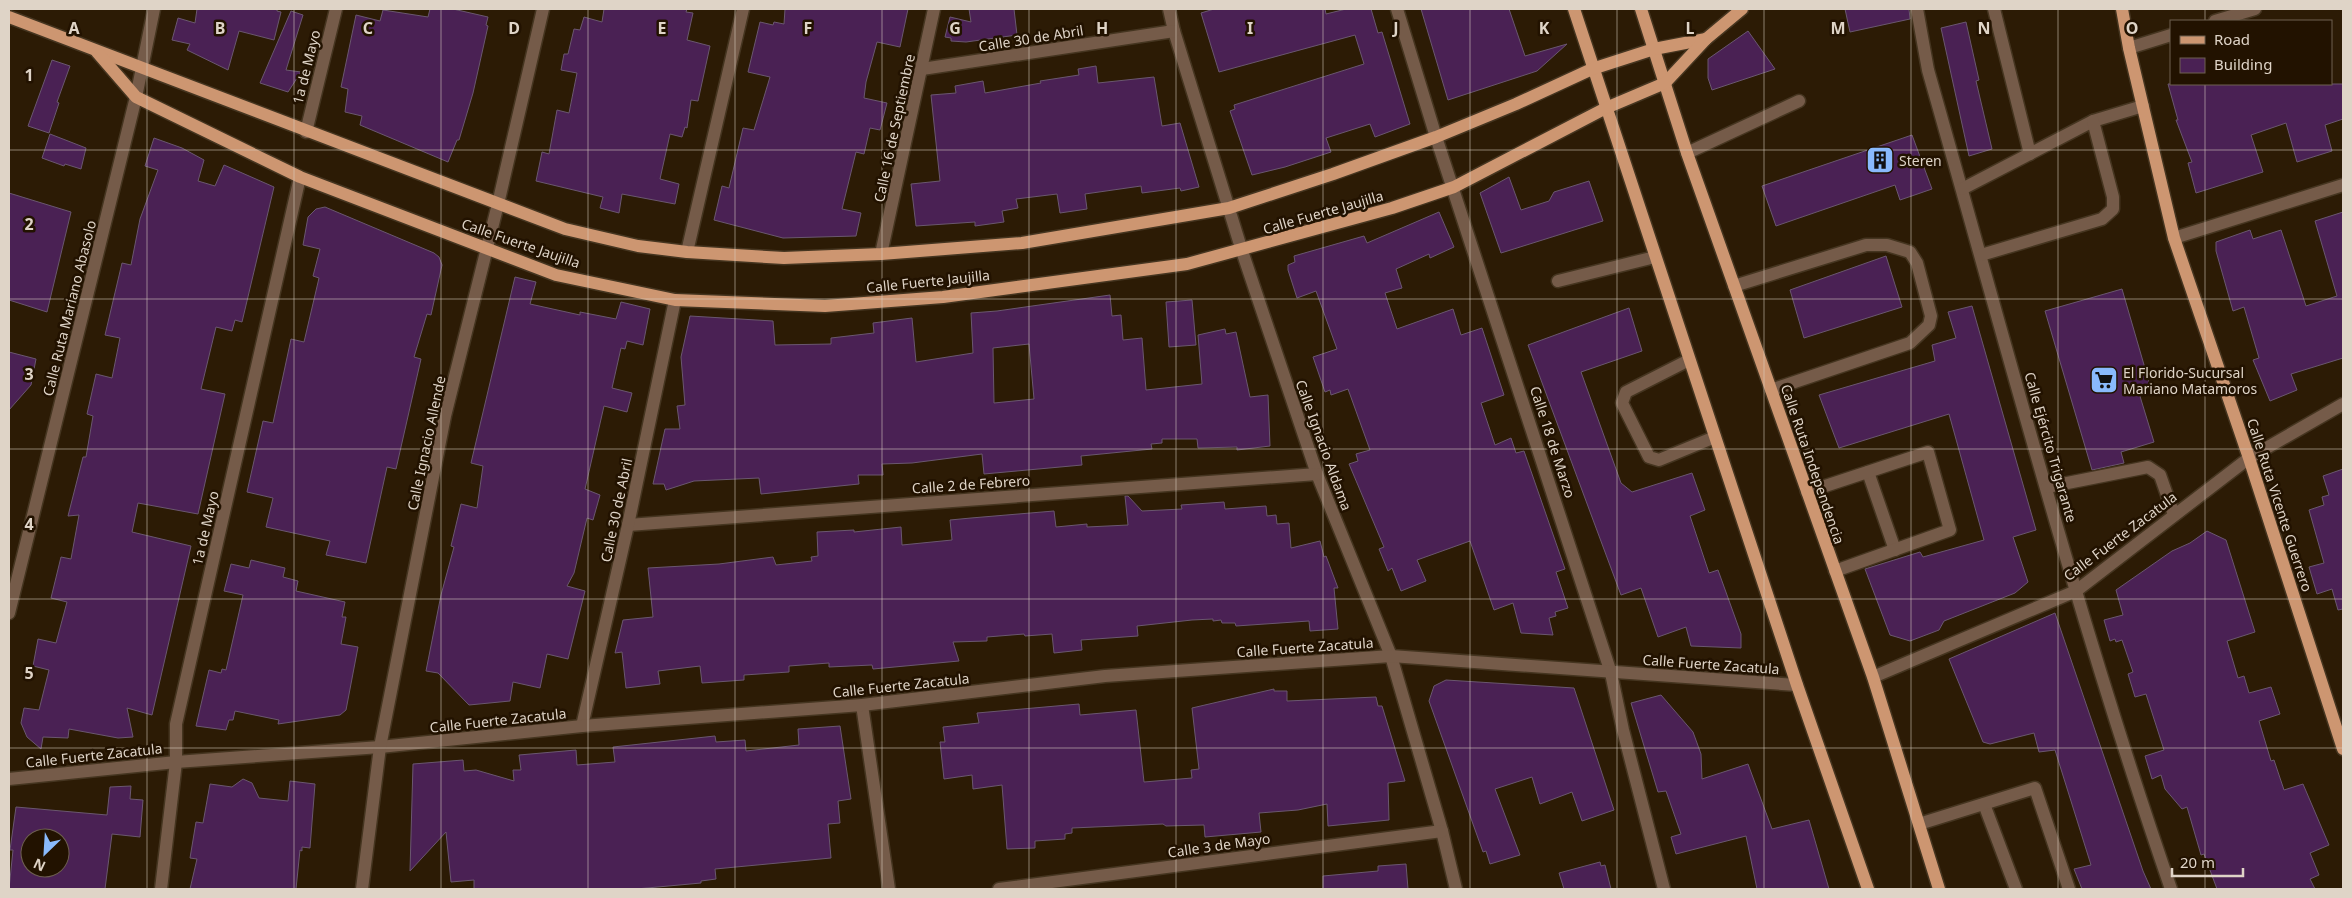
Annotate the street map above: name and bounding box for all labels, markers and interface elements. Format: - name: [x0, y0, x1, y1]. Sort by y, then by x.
- text: A: [68, 17, 80, 39]
- text: B: [215, 17, 225, 39]
- text: C: [363, 17, 373, 39]
- text: D: [508, 17, 520, 39]
- text: E: [658, 17, 667, 39]
- text: F: [804, 17, 812, 39]
- text: G: [949, 17, 961, 39]
- text: H: [1096, 17, 1108, 39]
- text: I: [1247, 17, 1253, 39]
- text: J: [1391, 17, 1399, 39]
- text: K: [1539, 17, 1550, 39]
- text: L: [1686, 17, 1695, 39]
- text: M: [1830, 17, 1846, 39]
- text: N: [1977, 17, 1991, 39]
- text: O: [2126, 17, 2138, 39]
- street label: Calle 30 de Abril: [977, 20, 1085, 56]
- legend: [2170, 20, 2332, 85]
- street label: 1a de Mayo: [288, 28, 324, 106]
- text: Road: [2214, 29, 2250, 49]
- street label: Calle 16 de Septiembre: [869, 52, 919, 204]
- text: Building: [2214, 54, 2272, 74]
- text: 1: [24, 64, 34, 86]
- building icon: Steren: [1865, 145, 1895, 175]
- place label: Steren: [1899, 151, 1942, 170]
- street label: Calle Fuerte Jaujilla: [1261, 186, 1385, 238]
- text: 2: [24, 213, 34, 235]
- street label: Calle Fuerte Jaujilla: [459, 214, 583, 272]
- street label: Calle Ruta Mariano Abasolo: [38, 218, 100, 398]
- street label: Calle Fuerte Jaujilla: [865, 265, 991, 297]
- text: 3: [24, 363, 34, 385]
- place label: El Florido-Sucursal Mariano Matamoros: [2123, 363, 2258, 398]
- supermarket icon: El Florido-Sucursal Mariano Matamoros: [2089, 365, 2119, 395]
- street label: Calle Ejército Trigarante: [2020, 370, 2082, 525]
- street label: Calle Ignacio Allende: [402, 374, 450, 512]
- street label: Calle Ignacio Aldama: [1292, 377, 1356, 513]
- street label: Calle Ruta Independencia: [1777, 382, 1849, 546]
- street label: Calle 18 de Marzo: [1526, 384, 1580, 500]
- street label: Calle Ruta Vicente Guerrero: [2243, 416, 2317, 594]
- street label: Calle 30 de Abril: [596, 456, 636, 564]
- street label: Calle 2 de Febrero: [911, 470, 1031, 498]
- street label: Calle Fuerte Zacatula: [2059, 487, 2181, 585]
- street label: 1a de Mayo: [187, 489, 223, 567]
- text: 4: [24, 513, 34, 535]
- street label: Calle Fuerte Zacatula: [1236, 633, 1374, 661]
- street label: Calle Fuerte Zacatula: [1642, 650, 1780, 678]
- text: 5: [24, 662, 34, 684]
- street label: Calle Fuerte Zacatula: [832, 668, 970, 702]
- street label: Calle Fuerte Zacatula: [429, 703, 567, 737]
- street label: Calle Fuerte Zacatula: [25, 738, 163, 772]
- north arrow: [20, 828, 70, 878]
- street label: Calle 3 de Mayo: [1166, 828, 1272, 862]
- scale bar: [2172, 846, 2243, 878]
- text: 20 m: [2180, 852, 2215, 872]
- text: N: [30, 854, 48, 876]

